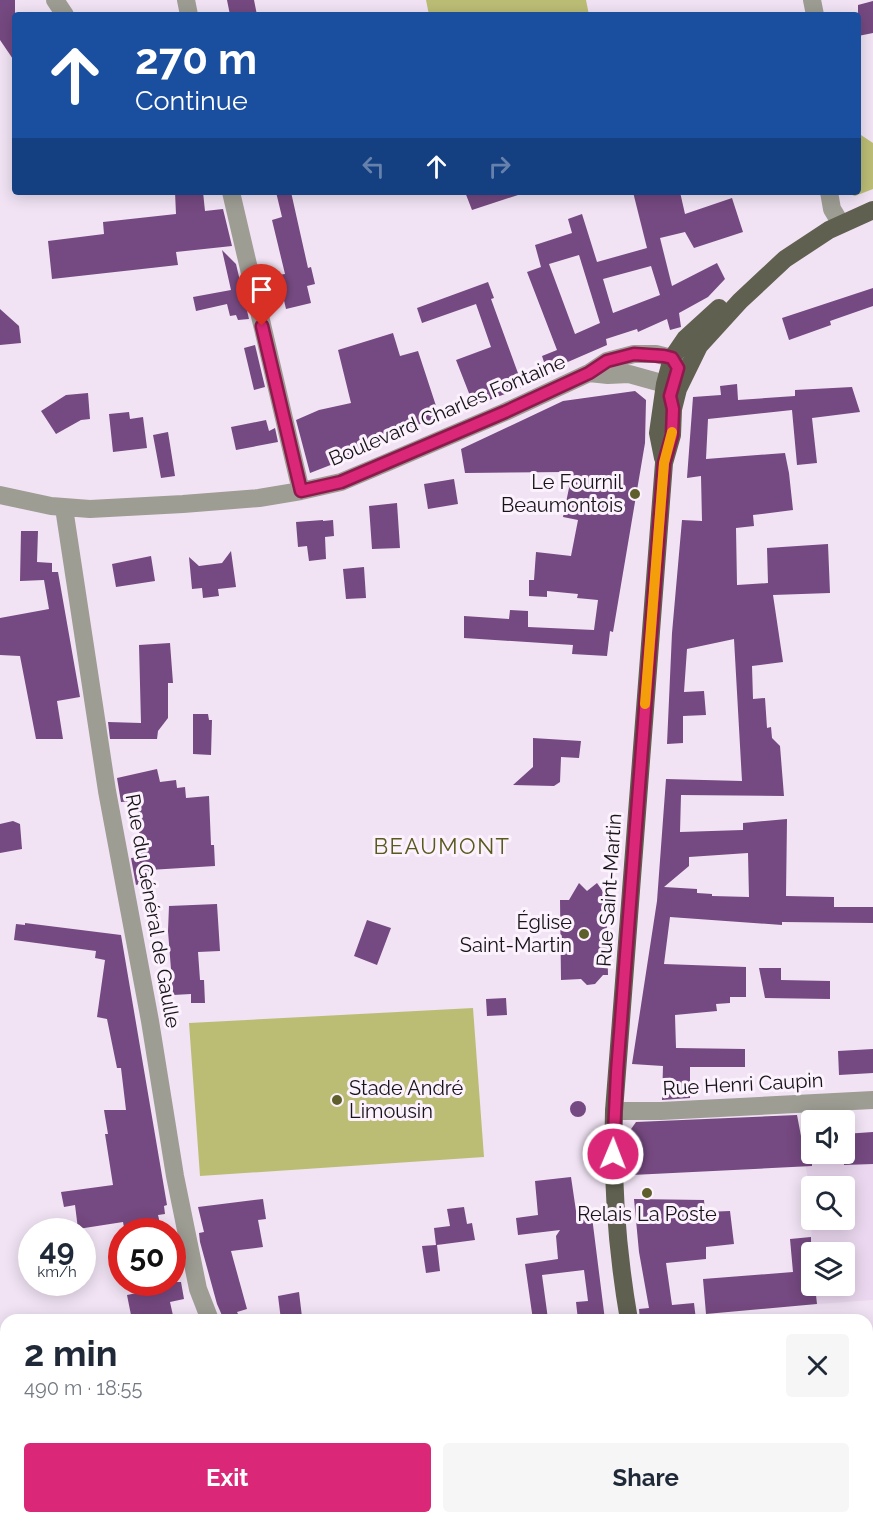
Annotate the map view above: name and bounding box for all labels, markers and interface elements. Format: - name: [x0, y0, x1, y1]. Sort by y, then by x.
- text: 270 m: [135, 35, 257, 84]
- icon: ahead: [36, 36, 114, 114]
- text: Continue: [135, 85, 248, 116]
- icon: left: [357, 150, 390, 183]
- icon: ahead: [420, 150, 453, 183]
- icon: right: [483, 150, 516, 183]
- pin: [236, 264, 287, 326]
- icon: arrive: [245, 273, 278, 306]
- street label: Boulevard Charles Fontaine: [325, 349, 569, 471]
- place label: Le Fournil Beaumontois: [501, 470, 624, 517]
- marker: Le Fournil Beaumontois: [628, 487, 642, 501]
- street label: Rue du Général de Gaulle: [121, 792, 185, 1030]
- street label: Rue Saint-Martin: [592, 812, 626, 968]
- district label: BEAUMONT: [373, 833, 511, 859]
- place label: Église Saint-Martin: [460, 910, 572, 957]
- marker: Église Saint-Martin: [577, 927, 591, 941]
- street label: Rue Henri Caupin: [662, 1068, 824, 1100]
- place label: Stade André Limousin: [349, 1076, 464, 1123]
- marker: Stade André Limousin: [330, 1093, 344, 1107]
- map controls: [801, 1110, 855, 1296]
- button: sound: [801, 1110, 855, 1164]
- position arrow: [581, 1122, 645, 1186]
- button: search: [801, 1176, 855, 1230]
- marker: Relais La Poste: [640, 1186, 654, 1200]
- place label: Relais La Poste: [577, 1202, 717, 1226]
- speed limit sign: 50: [108, 1218, 186, 1296]
- text: 49: [40, 1232, 74, 1267]
- button: layers: [801, 1242, 855, 1296]
- text: km/h: [37, 1263, 77, 1281]
- text: 2 min: [24, 1332, 117, 1374]
- button: close: [786, 1334, 849, 1397]
- text: 490 m · 18:55: [24, 1376, 142, 1400]
- button: Exit: [24, 1443, 431, 1512]
- button: Share: [443, 1443, 849, 1512]

